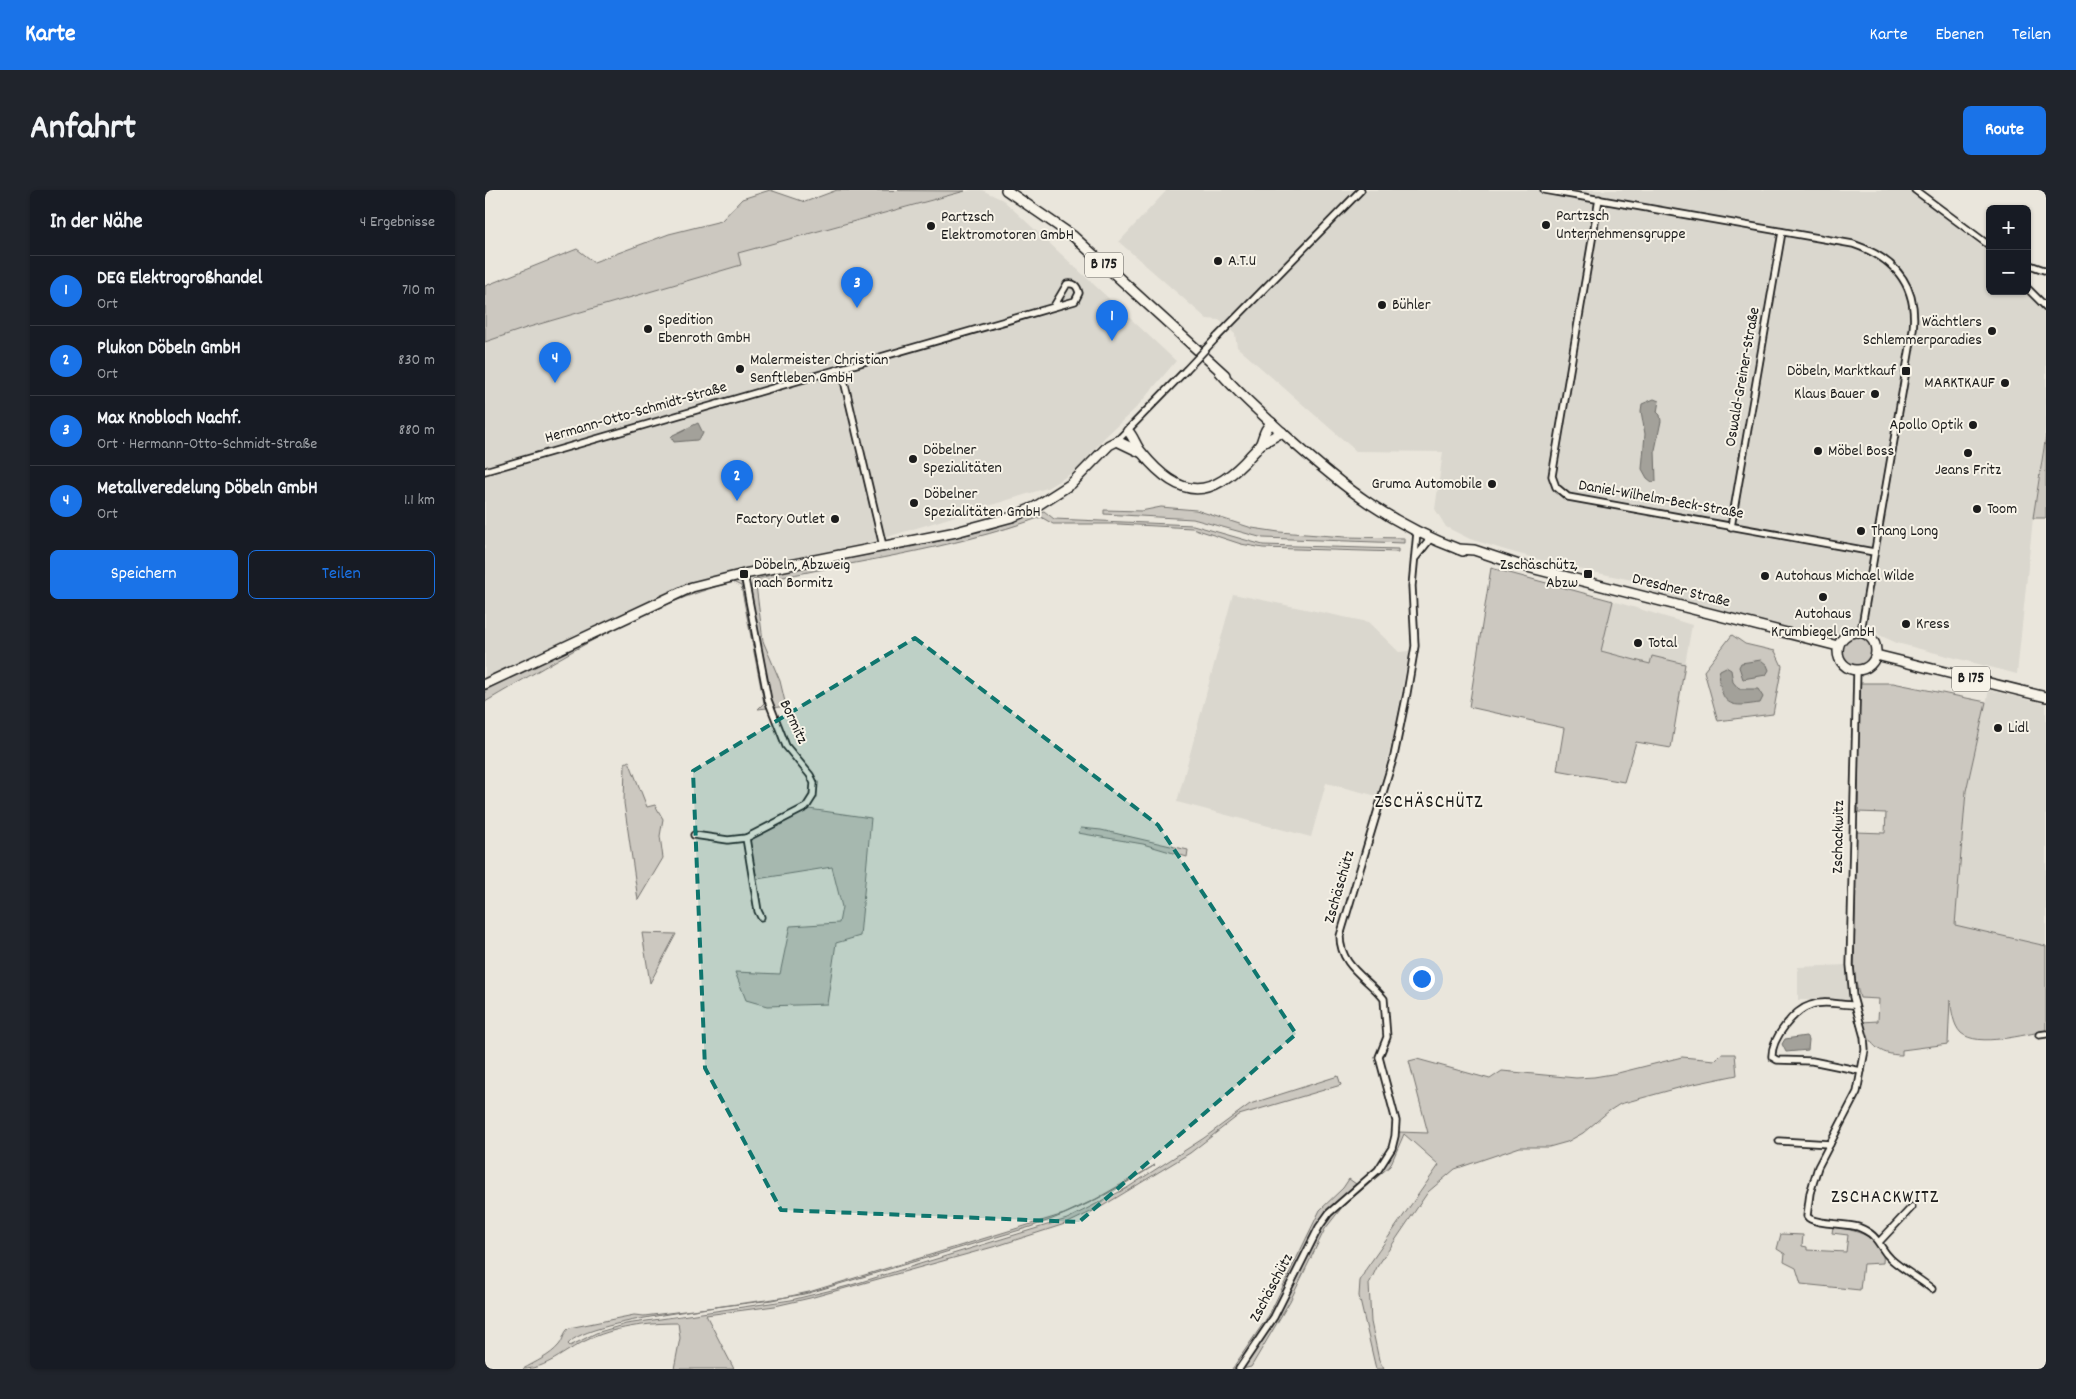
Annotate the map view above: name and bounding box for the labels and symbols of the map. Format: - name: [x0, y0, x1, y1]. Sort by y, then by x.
- place label: Partzsch Unternehmensgruppe: [1556, 205, 1686, 246]
- place label: Partzsch Elektromotoren GmbH: [941, 206, 1074, 247]
- marker: Partzsch Unternehmensgruppe: [1540, 219, 1552, 231]
- marker: Partzsch Elektromotoren GmbH: [925, 220, 937, 232]
- place label: A.T.U: [1228, 250, 1256, 273]
- road number: B 175: [1085, 252, 1123, 278]
- marker: A.T.U: [1212, 255, 1224, 267]
- pin: 3: [841, 267, 873, 308]
- place label: Bühler: [1392, 294, 1431, 317]
- marker: Bühler: [1376, 299, 1388, 311]
- pin: 1: [1096, 300, 1128, 341]
- street label: Oswald-Greiner-Straße: [1719, 305, 1767, 449]
- place label: Spedition Ebenroth GmbH: [658, 309, 751, 350]
- place label: Wächtlers Schlemmerparadies: [1863, 311, 1982, 352]
- marker: Spedition Ebenroth GmbH: [642, 323, 654, 335]
- marker: Wächtlers Schlemmerparadies: [1986, 325, 1998, 337]
- pin: 4: [539, 342, 571, 383]
- place label: Malermeister Christian Senftleben GmbH: [750, 349, 888, 390]
- place label: Döbeln, Marktkauf: [1787, 360, 1896, 383]
- marker: Malermeister Christian Senftleben GmbH: [734, 363, 746, 375]
- marker: Döbeln, Marktkauf: [1900, 365, 1912, 377]
- place label: MARKTKAUF: [1924, 372, 1995, 395]
- street label: Hermann-Otto-Schmidt-Straße: [542, 376, 730, 450]
- marker: MARKTKAUF: [1999, 377, 2011, 389]
- place label: Klaus Bauer: [1794, 383, 1865, 406]
- marker: Klaus Bauer: [1869, 388, 1881, 400]
- place label: Apollo Optik: [1889, 414, 1963, 437]
- marker: Apollo Optik: [1967, 419, 1979, 431]
- place label: Döbelner Spezialitäten: [923, 439, 1002, 480]
- place label: Möbel Boss: [1828, 440, 1894, 463]
- marker: Möbel Boss: [1812, 445, 1824, 457]
- marker: Jeans Fritz: [1962, 447, 1974, 459]
- marker: Döbelner Spezialitäten: [907, 453, 919, 465]
- place label: Jeans Fritz: [1935, 459, 2001, 482]
- pin: 2: [721, 460, 753, 501]
- place label: Gruma Automobile: [1371, 473, 1482, 496]
- street label: Daniel-Wilhelm-Beck-Straße: [1577, 474, 1745, 526]
- marker: Gruma Automobile: [1486, 478, 1498, 490]
- place label: Döbelner Spezialitäten GmbH: [924, 483, 1041, 524]
- marker: Döbelner Spezialitäten GmbH: [908, 497, 920, 509]
- place label: Toom: [1987, 498, 2017, 521]
- marker: Toom: [1971, 503, 1983, 515]
- place label: Factory Outlet: [736, 508, 825, 531]
- marker: Factory Outlet: [829, 513, 841, 525]
- place label: Thang Long: [1871, 520, 1938, 543]
- marker: Thang Long: [1855, 525, 1867, 537]
- place label: Döbeln, Abzweig nach Bormitz: [754, 554, 850, 595]
- place label: Zschäschütz, Abzw: [1500, 554, 1578, 595]
- place label: Autohaus Michael Wilde: [1775, 565, 1914, 588]
- marker: Döbeln, Abzweig nach Bormitz: [738, 568, 750, 580]
- marker: Zschäschütz, Abzw: [1582, 568, 1594, 580]
- street label: Dresdner Straße: [1629, 568, 1733, 614]
- marker: Autohaus Michael Wilde: [1759, 570, 1771, 582]
- marker: Autohaus Krumbiegel GmbH: [1817, 591, 1829, 603]
- place label: Autohaus Krumbiegel GmbH: [1771, 603, 1875, 644]
- place label: Kress: [1916, 613, 1950, 636]
- marker: Kress: [1900, 618, 1912, 630]
- place label: Total: [1648, 632, 1677, 655]
- marker: Total: [1632, 637, 1644, 649]
- road number: B 175: [1952, 666, 1990, 692]
- street label: Bormitz: [773, 696, 813, 748]
- place label: Lidl: [2008, 717, 2029, 740]
- marker: Lidl: [1992, 722, 2004, 734]
- district label: ZSCHÄSCHÜTZ: [1375, 790, 1483, 817]
- street label: Zschackwitz: [1827, 800, 1851, 874]
- street label: Zschäschütz: [1319, 848, 1361, 926]
- your location: [1409, 966, 1435, 992]
- district label: ZSCHACKWITZ: [1831, 1185, 1939, 1212]
- street label: Zschäschütz: [1244, 1250, 1300, 1326]

